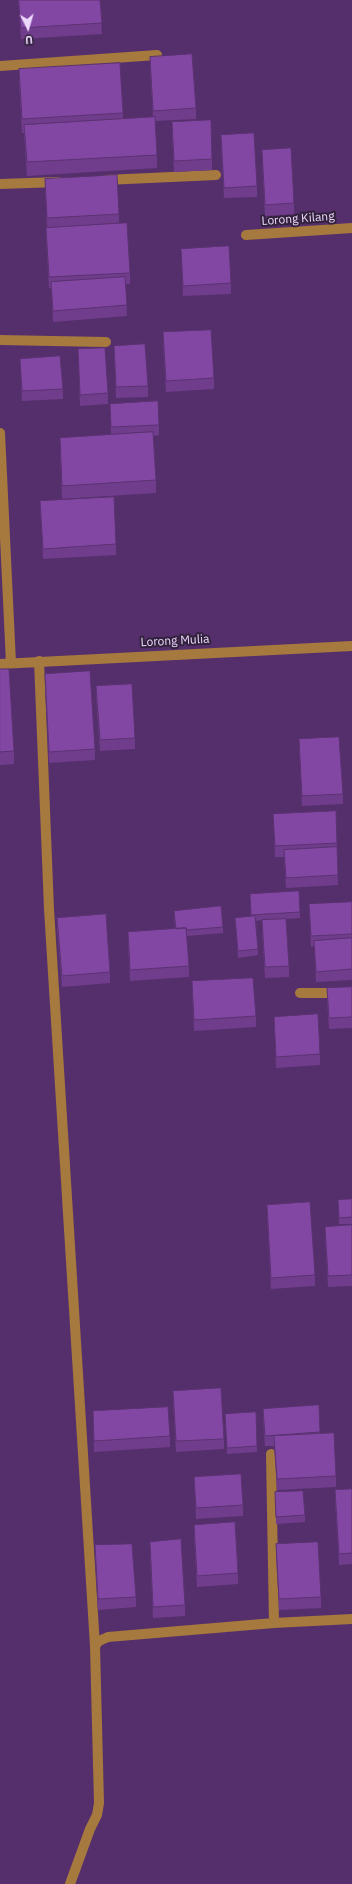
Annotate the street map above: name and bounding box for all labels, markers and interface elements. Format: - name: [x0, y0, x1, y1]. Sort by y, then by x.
- north arrow: [8, 8, 48, 48]
- text: U: [25, 33, 33, 47]
- street label: Lorong Kilang: [261, 209, 335, 229]
- street label: Lorong Mulia: [140, 632, 210, 650]

